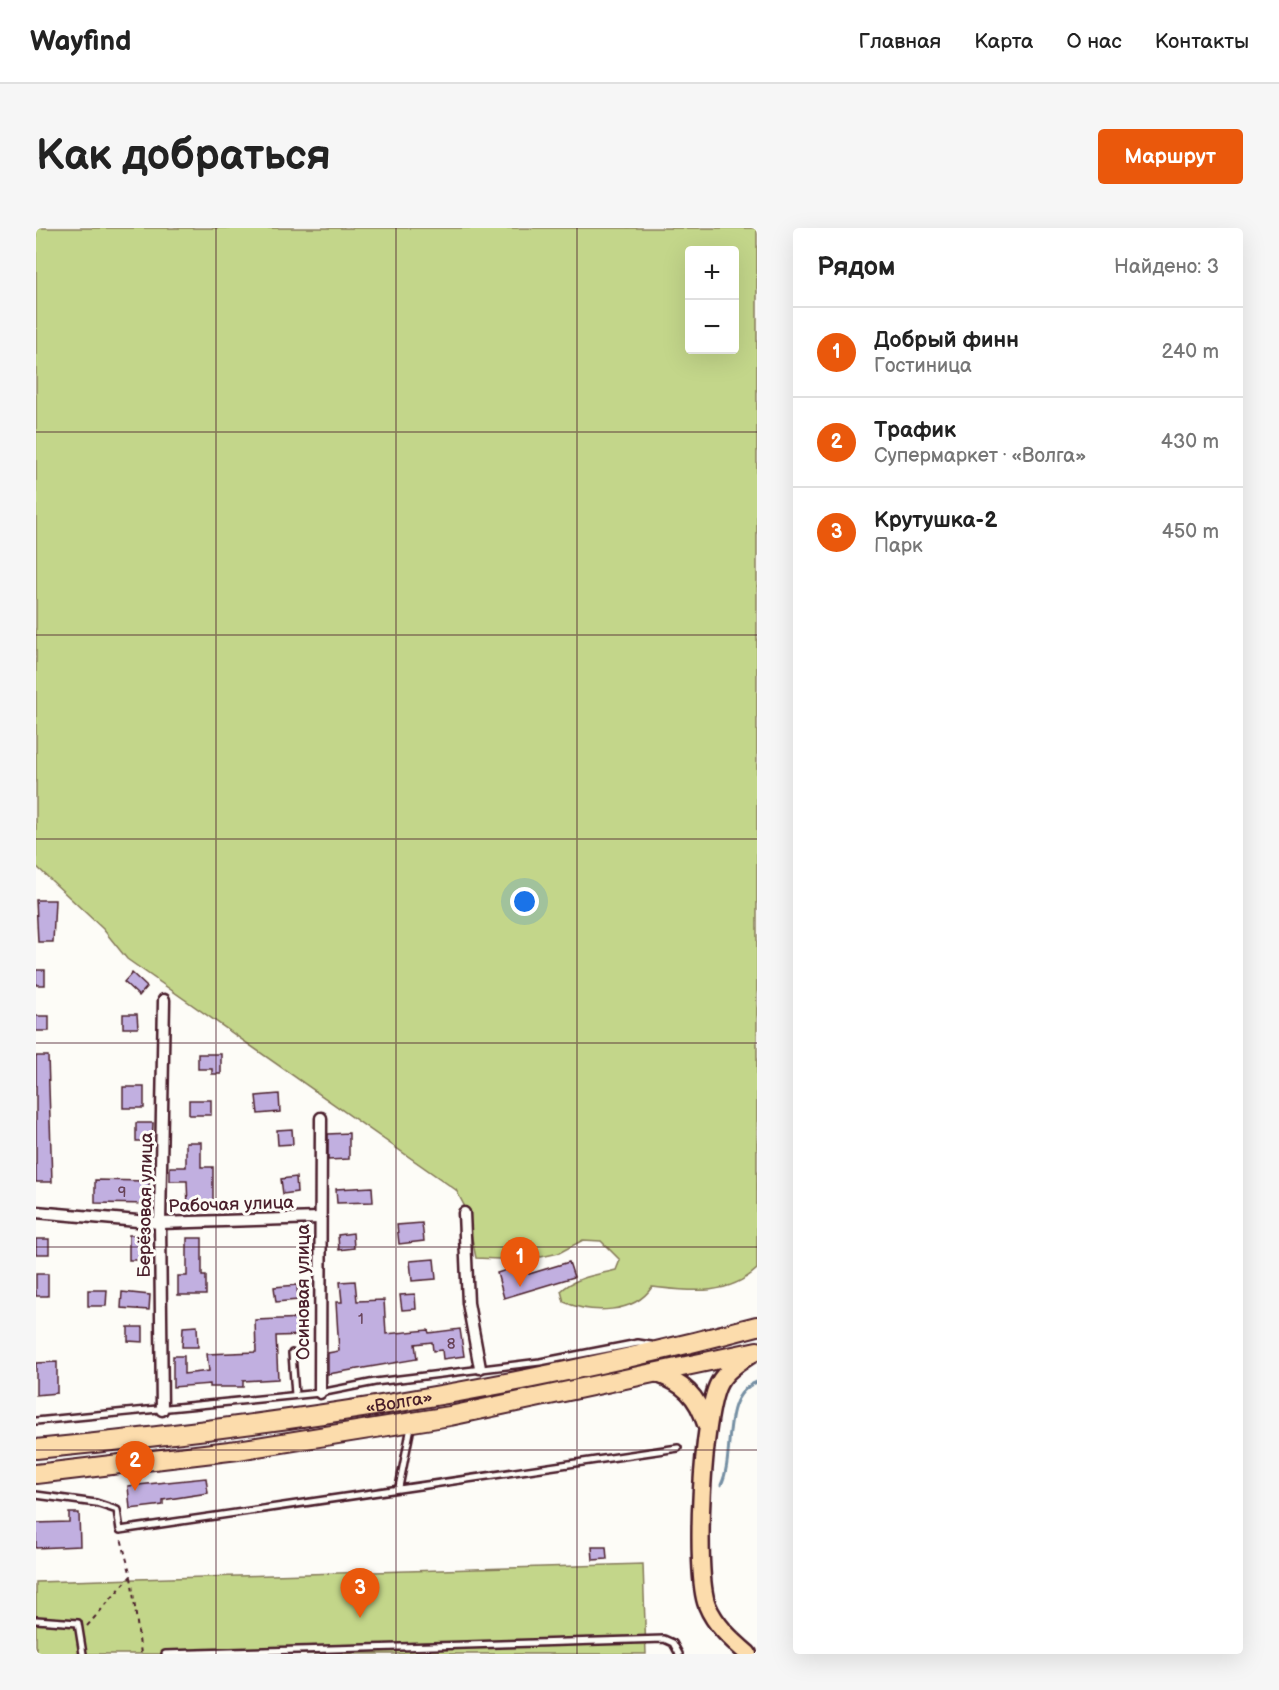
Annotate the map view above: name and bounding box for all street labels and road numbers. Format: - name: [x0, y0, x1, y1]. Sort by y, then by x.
- street label: Берёзовая улица: [134, 1132, 157, 1278]
- street label: Рабочая улица: [168, 1192, 295, 1217]
- street label: Осиновая улица: [293, 1224, 314, 1360]
- street label: «Волга»: [364, 1387, 434, 1418]

